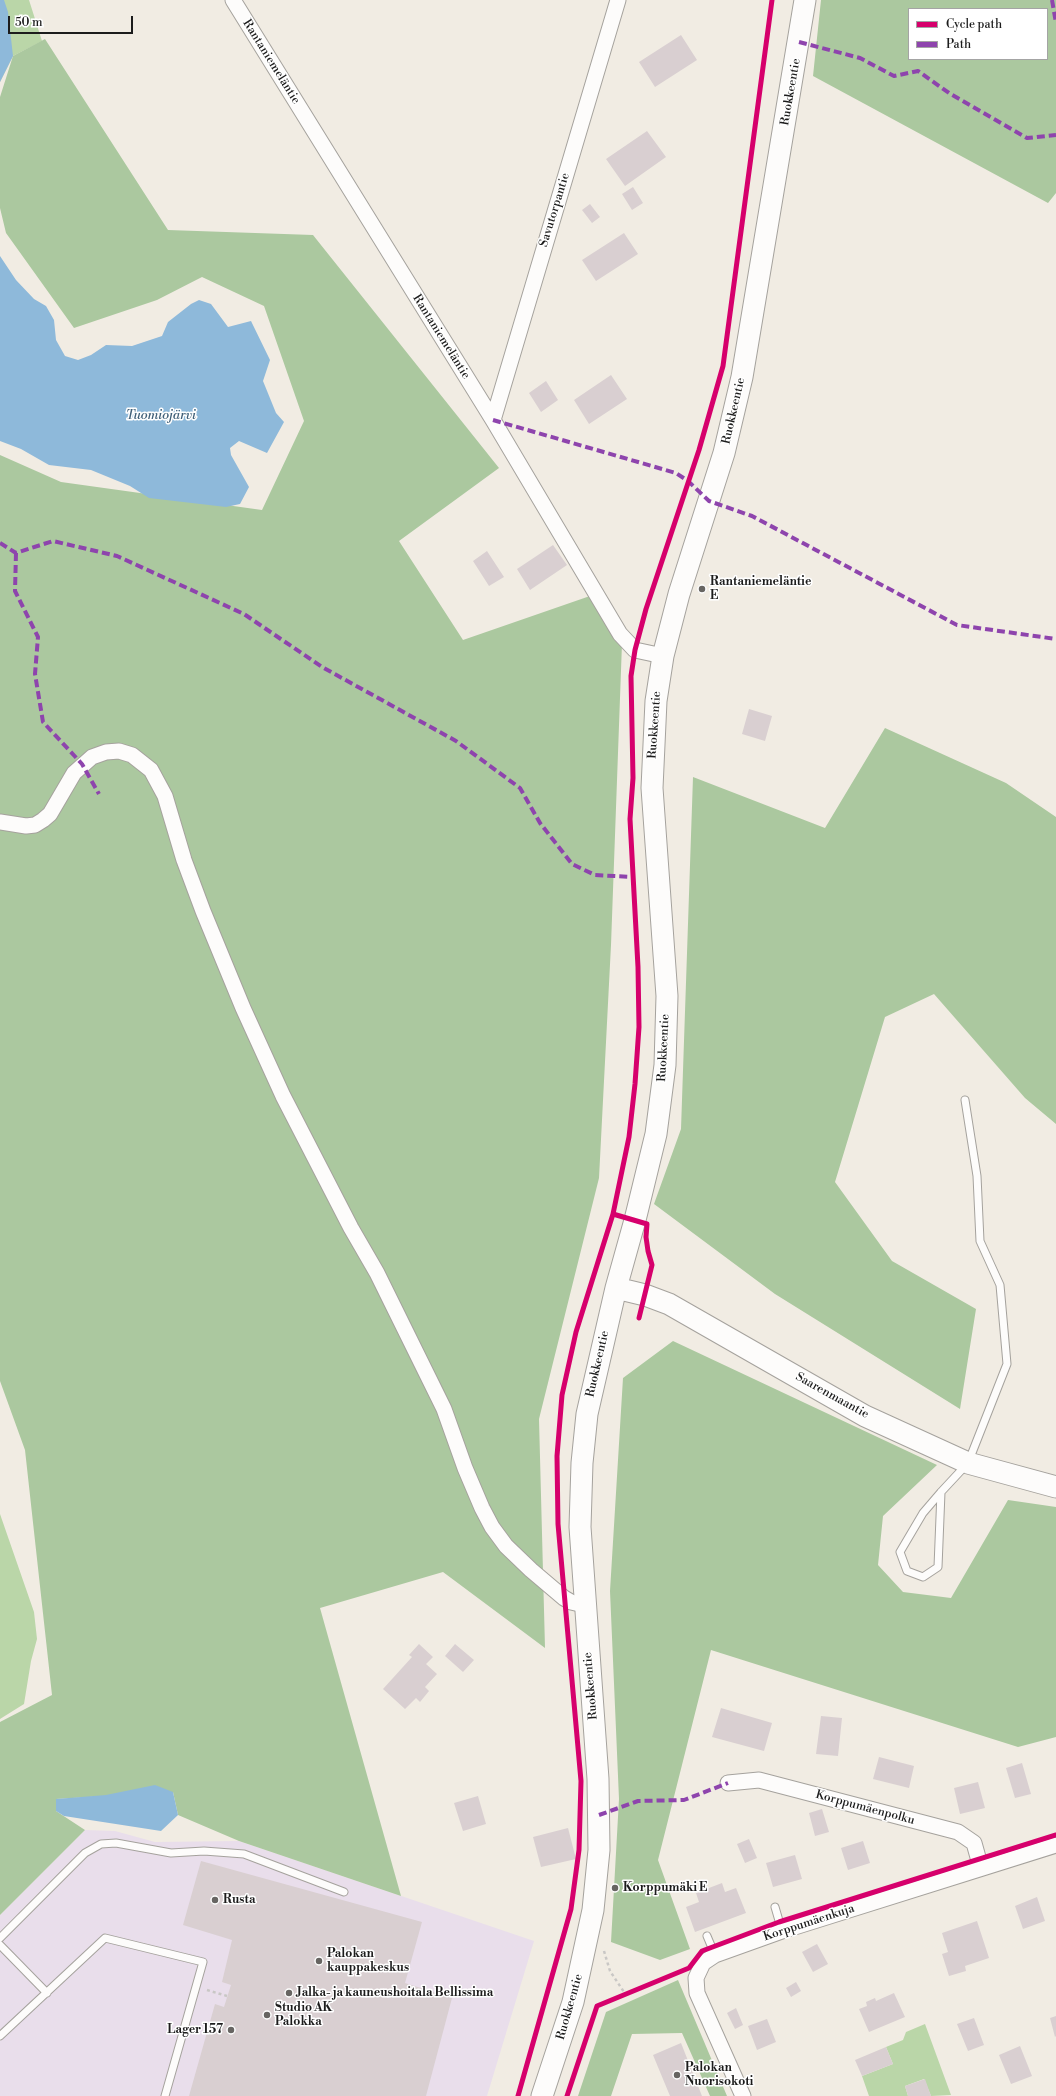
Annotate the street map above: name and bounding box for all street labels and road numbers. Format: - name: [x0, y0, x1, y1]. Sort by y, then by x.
- street label: Rantaniemeläntie: [239, 17, 303, 107]
- street label: Ruokkeentie: [778, 57, 804, 127]
- street label: Savutorpantie: [537, 171, 573, 249]
- street label: Rantaniemeläntie: [409, 292, 473, 382]
- street label: Ruokkeentie: [719, 376, 749, 446]
- street label: Ruokkeentie: [645, 691, 665, 759]
- street label: Ruokkeentie: [655, 1014, 673, 1082]
- street label: Ruokkeentie: [583, 1329, 613, 1399]
- street label: Saarenmaantie: [793, 1370, 871, 1422]
- street label: Ruokkeentie: [581, 1652, 601, 1720]
- street label: Korppumäenpolku: [814, 1788, 916, 1828]
- street label: Korppumäenkuja: [762, 1901, 856, 1945]
- street label: Ruokkeentie: [554, 1972, 586, 2042]

